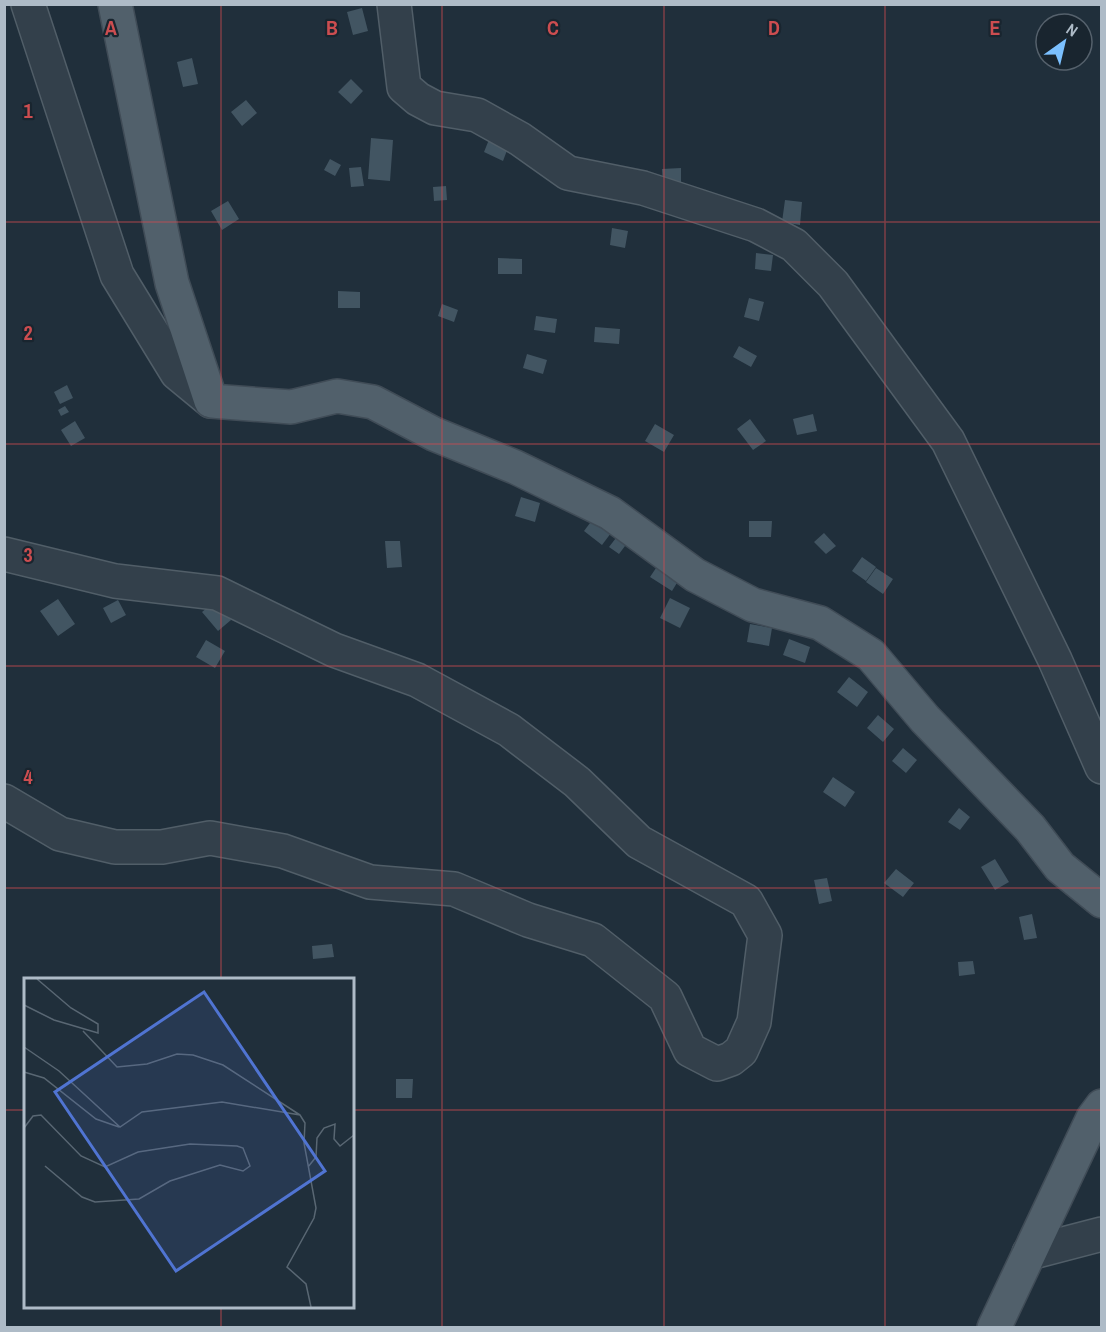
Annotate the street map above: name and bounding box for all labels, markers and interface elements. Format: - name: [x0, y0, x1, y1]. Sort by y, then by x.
- north arrow: [1034, 12, 1094, 72]
- text: A: [105, 14, 117, 41]
- text: B: [326, 14, 338, 41]
- text: C: [547, 14, 559, 41]
- text: D: [768, 14, 780, 41]
- text: E: [990, 14, 1001, 41]
- text: N: [1062, 18, 1082, 41]
- text: 1: [23, 97, 33, 124]
- text: 2: [23, 319, 33, 346]
- text: 3: [23, 541, 33, 568]
- text: 4: [23, 763, 33, 790]
- inset map: [24, 978, 354, 1308]

